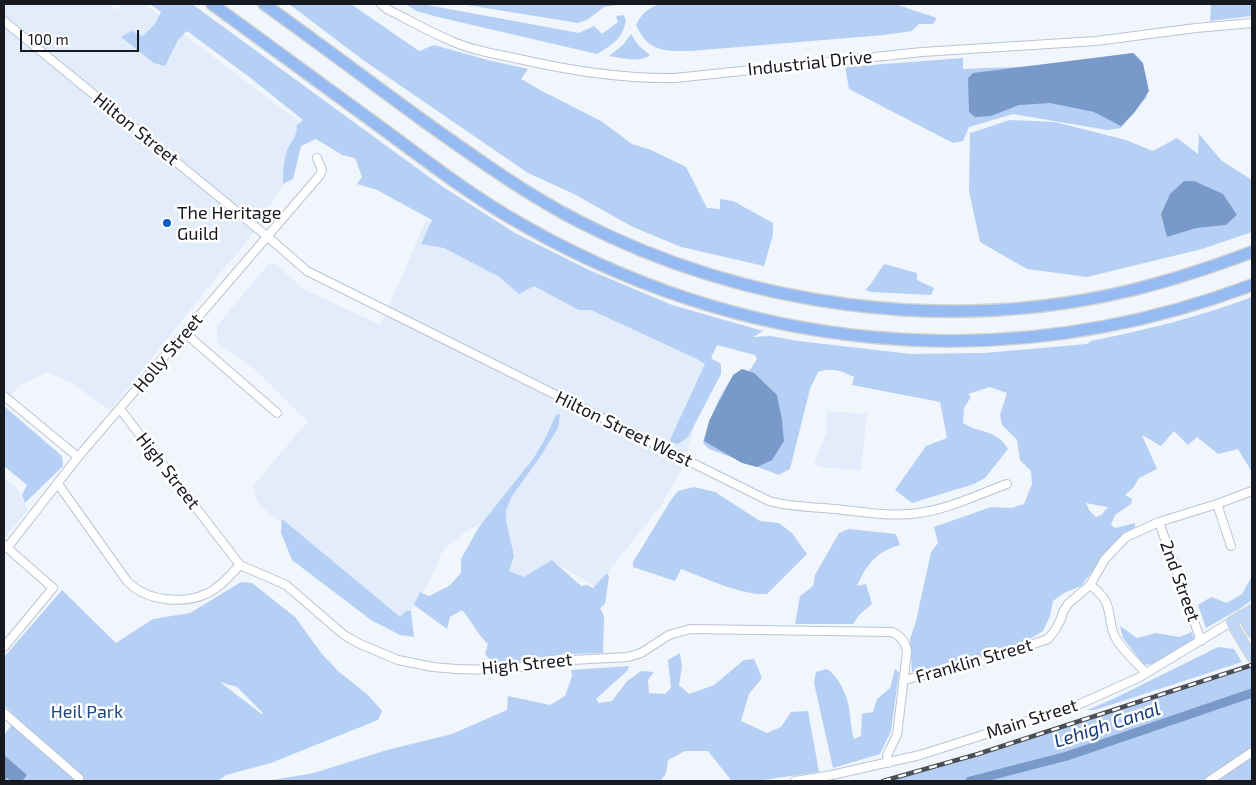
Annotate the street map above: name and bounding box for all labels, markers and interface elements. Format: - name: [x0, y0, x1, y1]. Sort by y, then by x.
- scale bar: [22, 20, 141, 52]
- text: 100 m: [28, 30, 69, 48]
- street label: Industrial Drive: [747, 46, 873, 80]
- street label: Hilton Street: [89, 88, 183, 170]
- place label: The Heritage Guild: [177, 202, 281, 244]
- marker: The Heritage Guild: [161, 217, 173, 229]
- street label: Holly Street: [129, 309, 207, 397]
- street label: Hilton Street West: [552, 386, 696, 472]
- street label: High Street: [131, 428, 205, 514]
- street label: 2nd Street: [1155, 537, 1205, 625]
- street label: Franklin Street: [913, 634, 1035, 688]
- street label: High Street: [481, 649, 573, 679]
- street label: Main Street: [984, 694, 1080, 744]
- water label: Lehigh Canal: [1051, 697, 1163, 753]
- park label: Heil Park: [51, 701, 123, 723]

